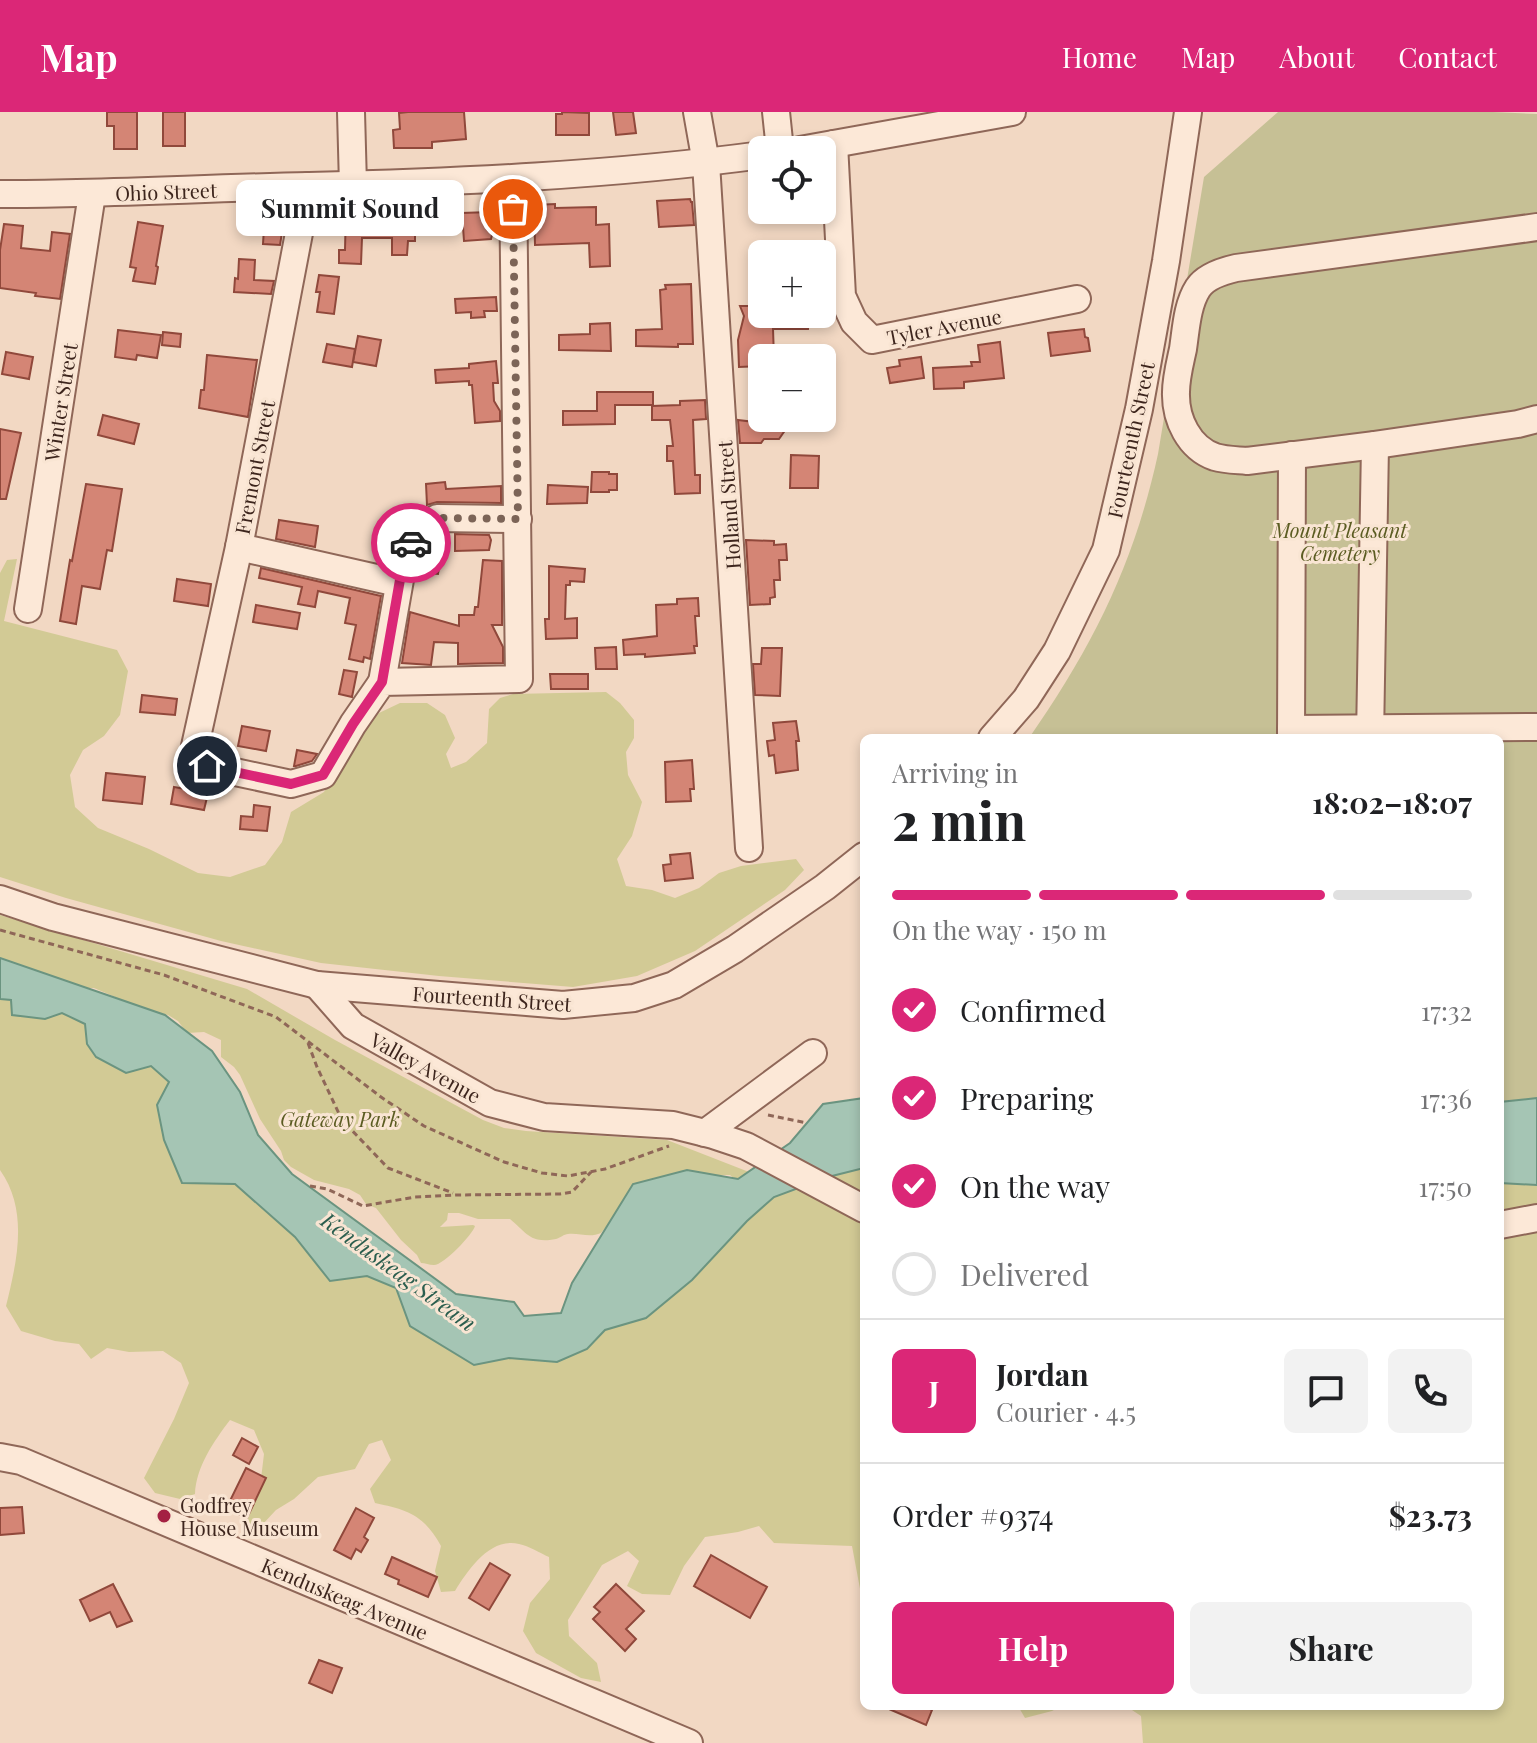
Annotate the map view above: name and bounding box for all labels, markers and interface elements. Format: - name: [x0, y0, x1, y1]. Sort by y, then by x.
- text: Map: [40, 31, 117, 82]
- text: Home: [1062, 38, 1137, 75]
- text: Map: [1181, 38, 1235, 75]
- text: About: [1279, 38, 1354, 75]
- text: Contact: [1398, 38, 1497, 75]
- map controls: [748, 136, 836, 432]
- button: locate: [748, 136, 836, 224]
- pin: [479, 175, 547, 243]
- street label: Ohio Street: [115, 176, 218, 206]
- callout: Summit Sound: [237, 181, 465, 237]
- icon: bag: [491, 187, 535, 231]
- text: Summit Sound: [261, 190, 439, 225]
- button: +: [748, 240, 836, 328]
- street label: Tyler Avenue: [884, 302, 1004, 350]
- street label: Winter Street: [37, 340, 83, 464]
- button: −: [748, 344, 836, 432]
- street label: Fourteenth Street: [1100, 358, 1160, 521]
- street label: Fremont Street: [228, 397, 280, 536]
- street label: Holland Street: [710, 439, 746, 570]
- courier: [371, 503, 451, 583]
- park label: Mount Pleasant Cemetery: [1272, 516, 1408, 566]
- icon: car: [389, 521, 433, 565]
- pin: [173, 732, 241, 800]
- icon: home: [185, 744, 229, 788]
- text: Arriving in: [892, 755, 1018, 790]
- text: 18:02–18:07: [1312, 782, 1472, 822]
- text: 2 min: [892, 785, 1026, 854]
- text: On the way · 150 m: [892, 912, 1107, 947]
- street label: Fourteenth Street: [412, 979, 573, 1017]
- icon: check: [892, 988, 936, 1032]
- text: Confirmed: [960, 990, 1106, 1030]
- text: 17:32: [1421, 993, 1472, 1028]
- street label: Valley Avenue: [365, 1025, 486, 1108]
- icon: check: [892, 1076, 936, 1120]
- text: Preparing: [960, 1078, 1093, 1118]
- text: 17:36: [1420, 1081, 1472, 1116]
- park label: Gateway Park: [280, 1105, 400, 1132]
- icon: check: [892, 1164, 936, 1208]
- text: On the way: [960, 1166, 1110, 1206]
- text: 17:50: [1419, 1169, 1472, 1204]
- water label: Kenduskeag Stream: [315, 1204, 482, 1337]
- text: Delivered: [960, 1254, 1089, 1294]
- button: chat: [1284, 1349, 1368, 1433]
- button: phone: [1388, 1349, 1472, 1433]
- text: Jordan: [996, 1354, 1089, 1394]
- text: J: [929, 1371, 939, 1411]
- text: Courier · 4.5: [996, 1394, 1136, 1429]
- place label: Godfrey House Museum: [180, 1491, 319, 1541]
- text: Order #9374: [892, 1495, 1054, 1535]
- text: $23.73: [1389, 1495, 1472, 1535]
- marker: Godfrey House Museum: [155, 1507, 173, 1525]
- street label: Kenduskeag Avenue: [257, 1551, 433, 1645]
- button: Help: [892, 1602, 1174, 1694]
- button: Share: [1190, 1602, 1472, 1694]

